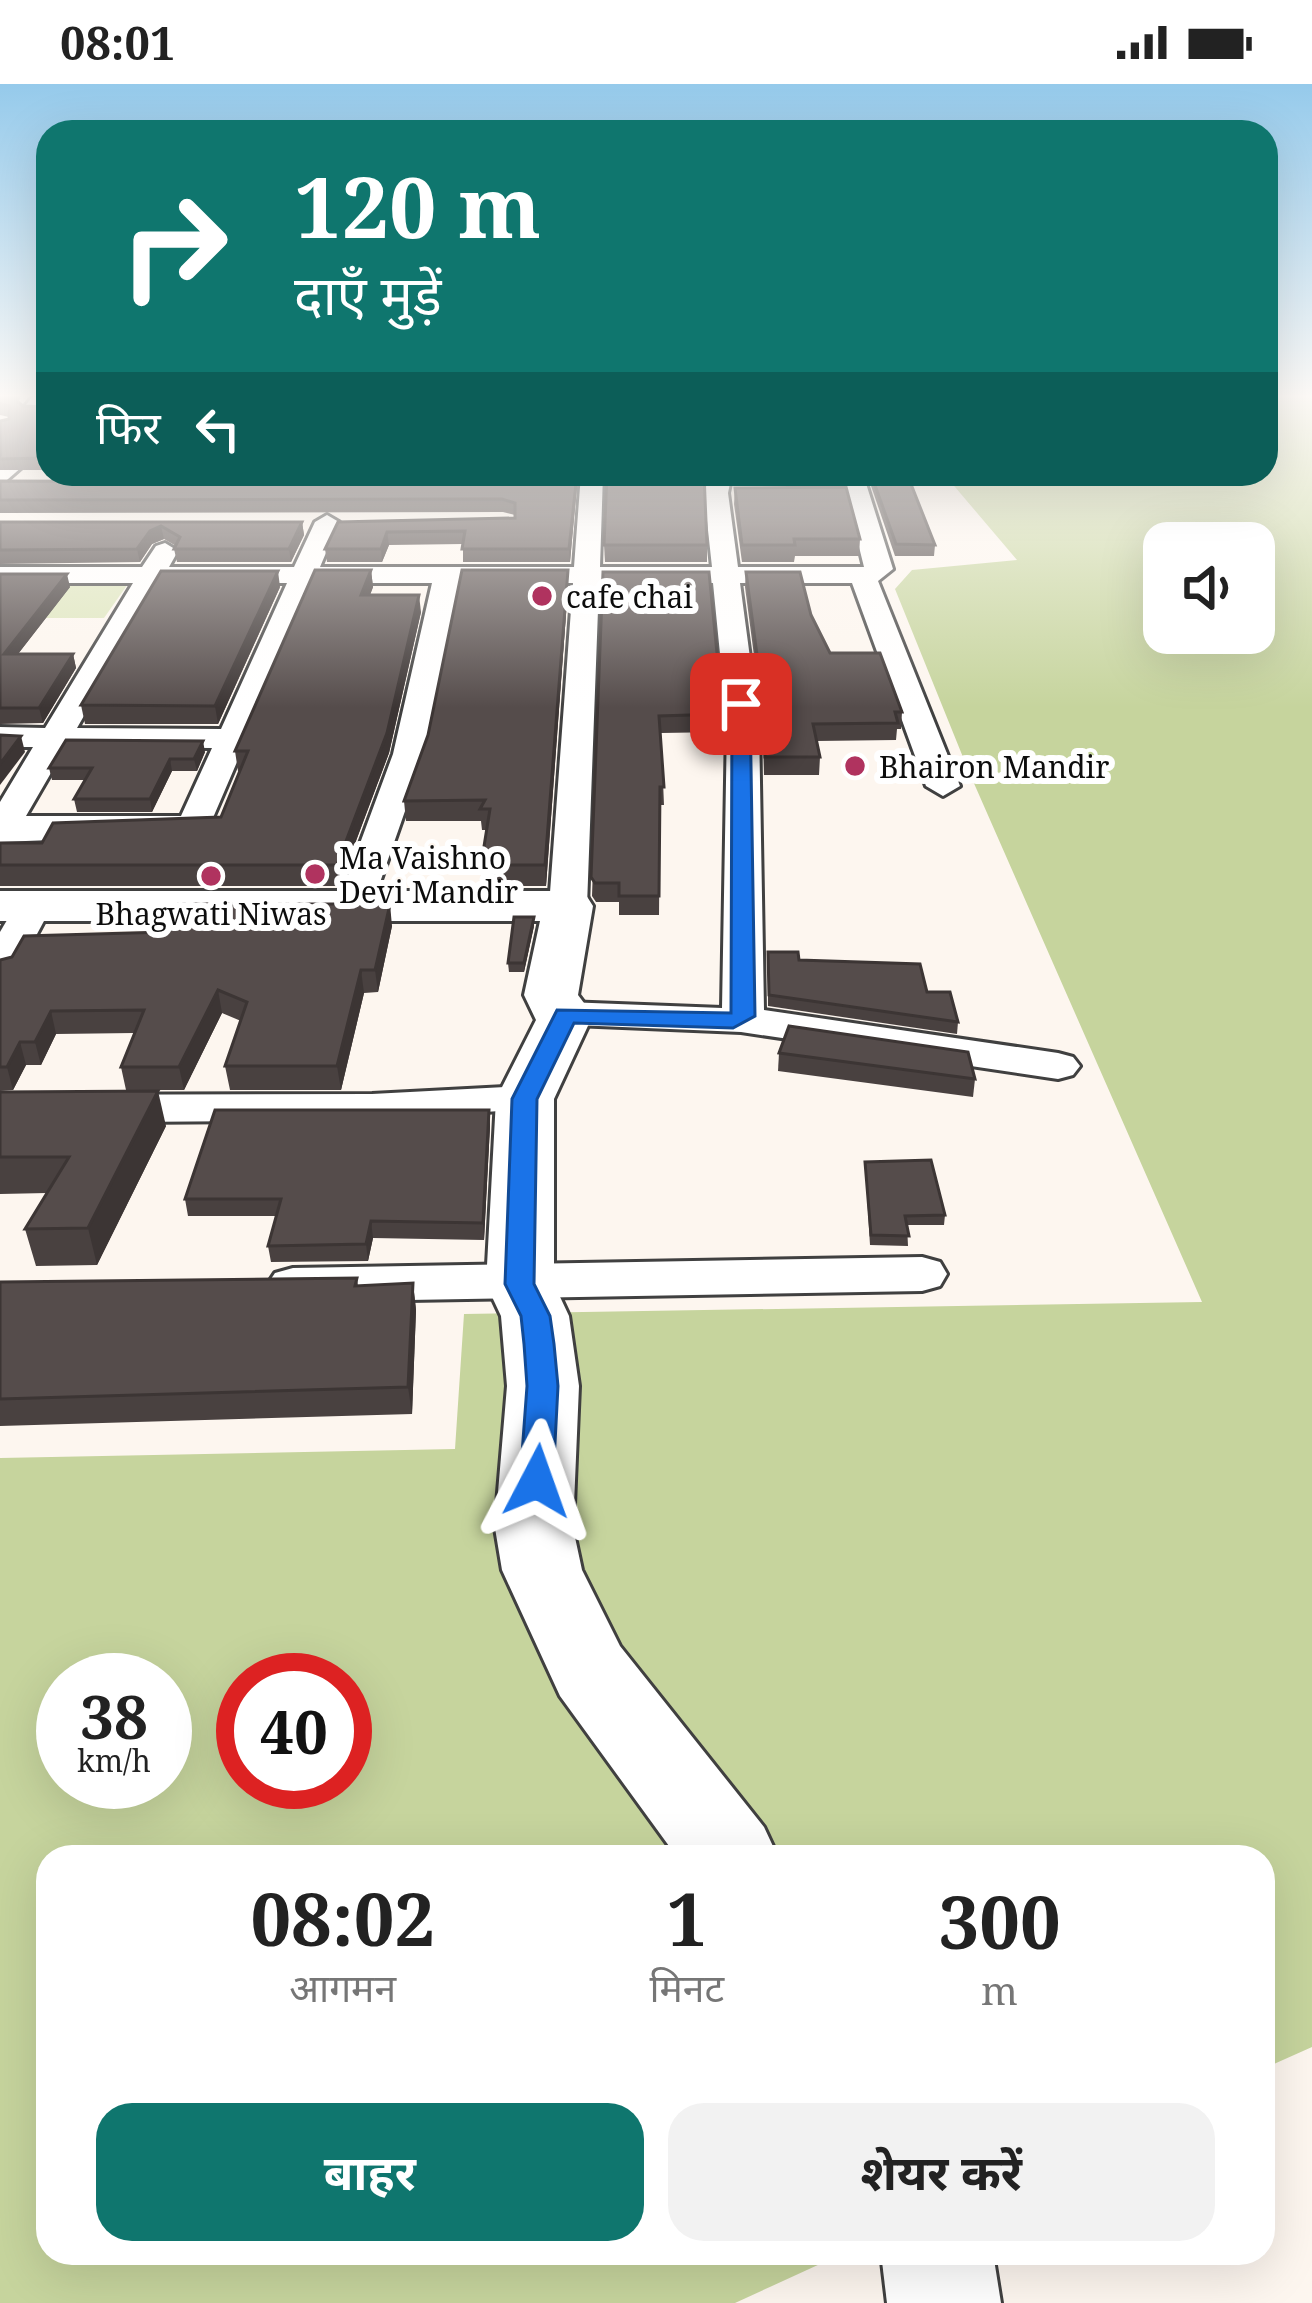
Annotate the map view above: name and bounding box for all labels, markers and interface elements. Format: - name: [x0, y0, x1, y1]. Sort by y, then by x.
- text: 08:01: [60, 12, 175, 73]
- text: 120 m: [294, 148, 541, 263]
- icon: right: [96, 168, 252, 324]
- text: दाएँ मुड़ें: [294, 257, 442, 331]
- text: फिर: [96, 396, 161, 457]
- icon: left: [185, 396, 251, 462]
- map controls: [1143, 522, 1275, 654]
- button: sound: [1143, 522, 1275, 654]
- place label: cafe chai: [566, 576, 693, 617]
- marker: cafe chai: [529, 583, 555, 609]
- pin: [690, 653, 792, 755]
- icon: arrive: [708, 671, 774, 737]
- place label: Bhairon Mandir: [879, 746, 1109, 787]
- marker: Bhairon Mandir: [842, 753, 868, 779]
- place label: Ma Vaishno Devi Mandir: [339, 837, 518, 912]
- marker: Ma Vaishno Devi Mandir: [302, 861, 328, 887]
- marker: Bhagwati Niwas: [198, 863, 224, 889]
- place label: Bhagwati Niwas: [95, 893, 327, 934]
- position arrow: [474, 1418, 600, 1544]
- speed limit sign: 40: [216, 1653, 372, 1809]
- text: 38: [80, 1675, 148, 1757]
- text: km/h: [77, 1740, 151, 1781]
- text: 08:02: [250, 1869, 435, 1967]
- text: 1: [666, 1869, 707, 1967]
- text: 300: [939, 1872, 1061, 1970]
- text: आगमन: [289, 1960, 396, 2013]
- text: मिनट: [649, 1960, 724, 2013]
- text: m: [981, 1963, 1018, 2016]
- button: बाहर: [96, 2103, 644, 2241]
- button: शेयर करें: [668, 2103, 1215, 2241]

